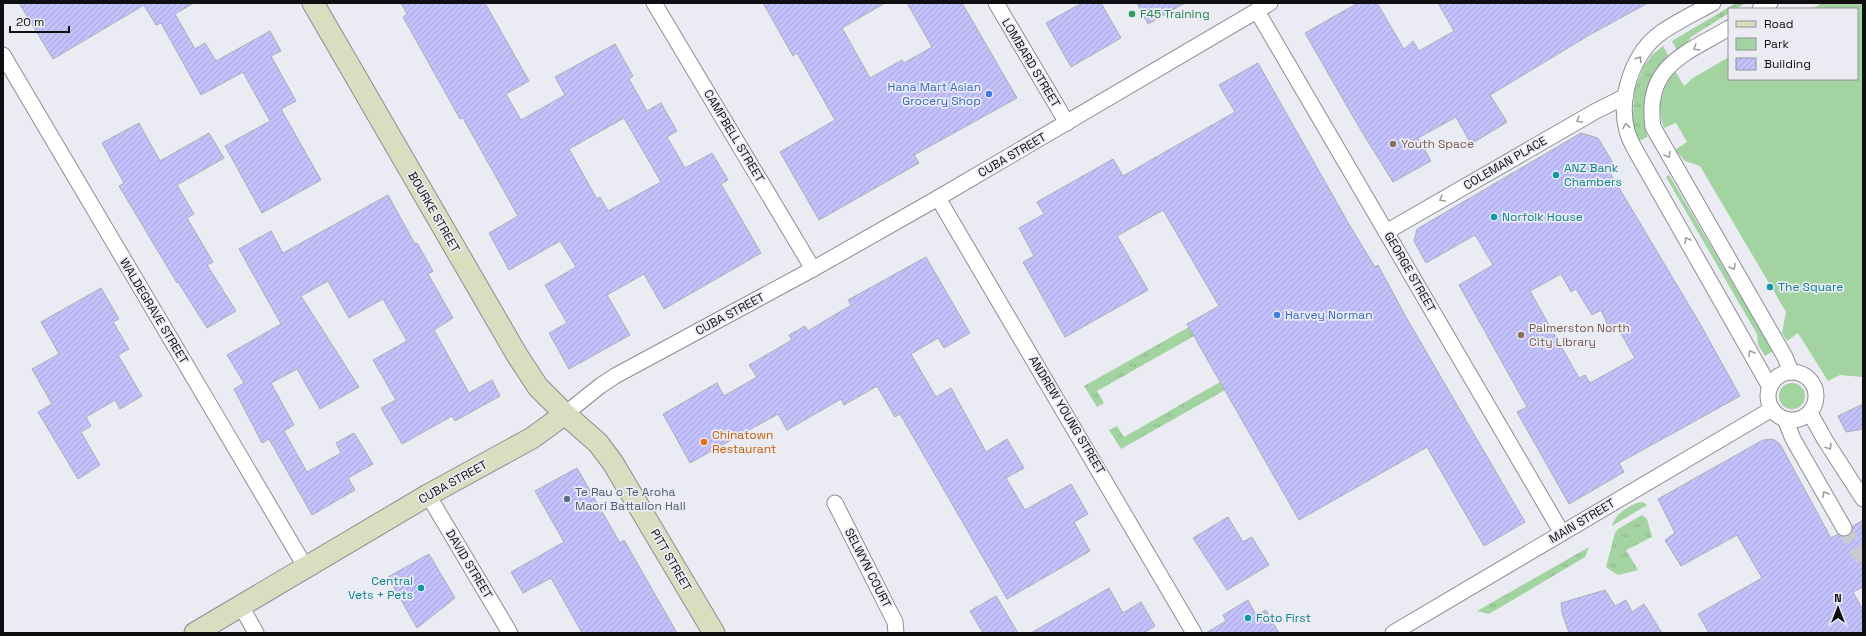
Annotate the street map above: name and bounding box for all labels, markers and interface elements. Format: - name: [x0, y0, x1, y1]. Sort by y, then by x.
- place label: F45 Training: [1140, 6, 1210, 22]
- scale bar: [10, 8, 69, 34]
- legend: [1728, 8, 1858, 80]
- marker: F45 Training: [1127, 9, 1137, 19]
- text: 20 m: [16, 14, 44, 30]
- street label: LOMBARD STREET: [998, 16, 1064, 110]
- text: Road: [1764, 16, 1793, 32]
- text: Park: [1764, 36, 1789, 52]
- one-way arrow: [1693, 43, 1700, 50]
- one-way arrow: [1634, 56, 1642, 63]
- text: Building: [1764, 56, 1811, 72]
- place label: Hana Mart Asian Grocery Shop: [888, 79, 981, 109]
- street label: CAMPBELL STREET: [700, 87, 768, 185]
- marker: Hana Mart Asian Grocery Shop: [984, 89, 994, 99]
- one-way arrow: [1576, 116, 1583, 123]
- one-way arrow: [1622, 123, 1631, 129]
- street label: CUBA STREET: [975, 129, 1049, 181]
- street label: COLEMAN PLACE: [1460, 133, 1550, 193]
- place label: Youth Space: [1401, 136, 1474, 152]
- marker: Youth Space: [1388, 139, 1398, 149]
- one-way arrow: [1663, 151, 1670, 158]
- place label: ANZ Bank Chambers: [1564, 160, 1622, 190]
- street label: BOURKE STREET: [404, 169, 464, 255]
- marker: ANZ Bank Chambers: [1551, 170, 1561, 180]
- one-way arrow: [1439, 195, 1446, 202]
- place label: Norfolk House: [1502, 209, 1583, 225]
- marker: Norfolk House: [1489, 212, 1499, 222]
- street label: GEORGE STREET: [1381, 229, 1439, 315]
- one-way arrow: [1684, 237, 1691, 244]
- street label: WALDEGRAVE STREET: [116, 255, 192, 367]
- one-way arrow: [1728, 263, 1735, 270]
- place label: The Square: [1778, 279, 1843, 295]
- marker: The Square: [1765, 282, 1775, 292]
- street label: CUBA STREET: [693, 289, 767, 339]
- place label: Harvey Norman: [1285, 307, 1373, 323]
- marker: Harvey Norman: [1272, 310, 1282, 320]
- place label: Palmerston North City Library: [1529, 320, 1630, 350]
- marker: Palmerston North City Library: [1516, 330, 1526, 340]
- one-way arrow: [1748, 350, 1756, 357]
- street label: ANDREW YOUNG STREET: [1025, 353, 1109, 477]
- place label: Chinatown Restaurant: [712, 427, 776, 457]
- marker: Chinatown Restaurant: [699, 437, 709, 447]
- one-way arrow: [1825, 443, 1832, 450]
- street label: CUBA STREET: [416, 457, 490, 507]
- place label: Te Rau o Te Aroha Maori Battalion Hall: [575, 484, 686, 514]
- one-way arrow: [1822, 491, 1829, 498]
- marker: Te Rau o Te Aroha Maori Battalion Hall: [562, 494, 572, 504]
- street label: MAIN STREET: [1546, 495, 1618, 547]
- street label: SELWYN COURT: [841, 525, 895, 611]
- street label: DAVID STREET: [442, 526, 496, 602]
- street label: PITT STREET: [647, 526, 695, 594]
- place label: Central Vets + Pets: [348, 573, 413, 603]
- marker: Central Vets + Pets: [416, 583, 426, 593]
- north arrow: [1818, 588, 1858, 628]
- text: N: [1834, 591, 1842, 605]
- place label: Foto First: [1256, 610, 1311, 626]
- marker: Foto First: [1243, 613, 1253, 623]

